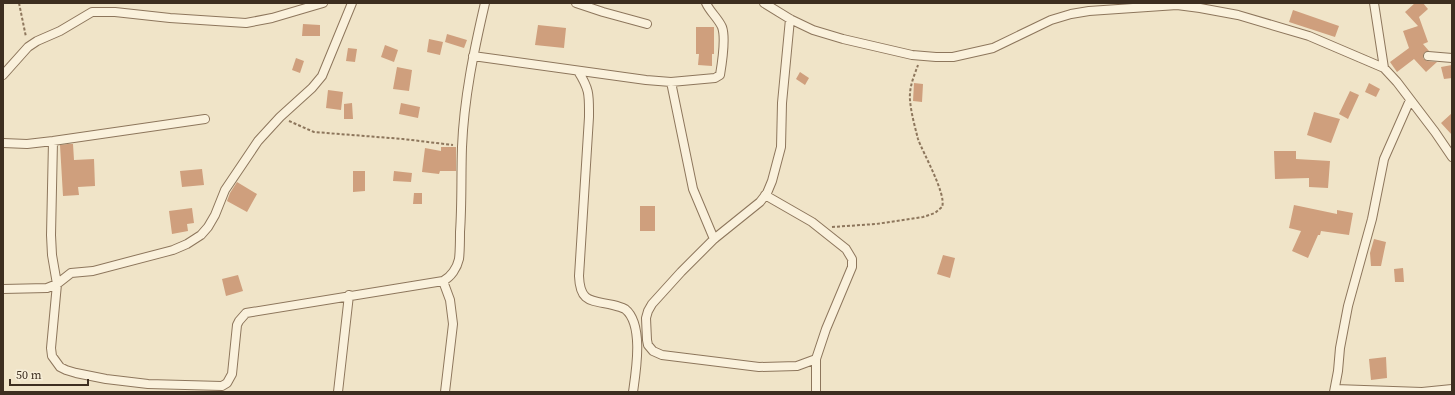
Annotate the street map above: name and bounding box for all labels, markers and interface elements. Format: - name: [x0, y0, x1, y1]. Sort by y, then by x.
- scale bar: [10, 361, 88, 387]
- text: 50 m: [16, 367, 42, 383]

